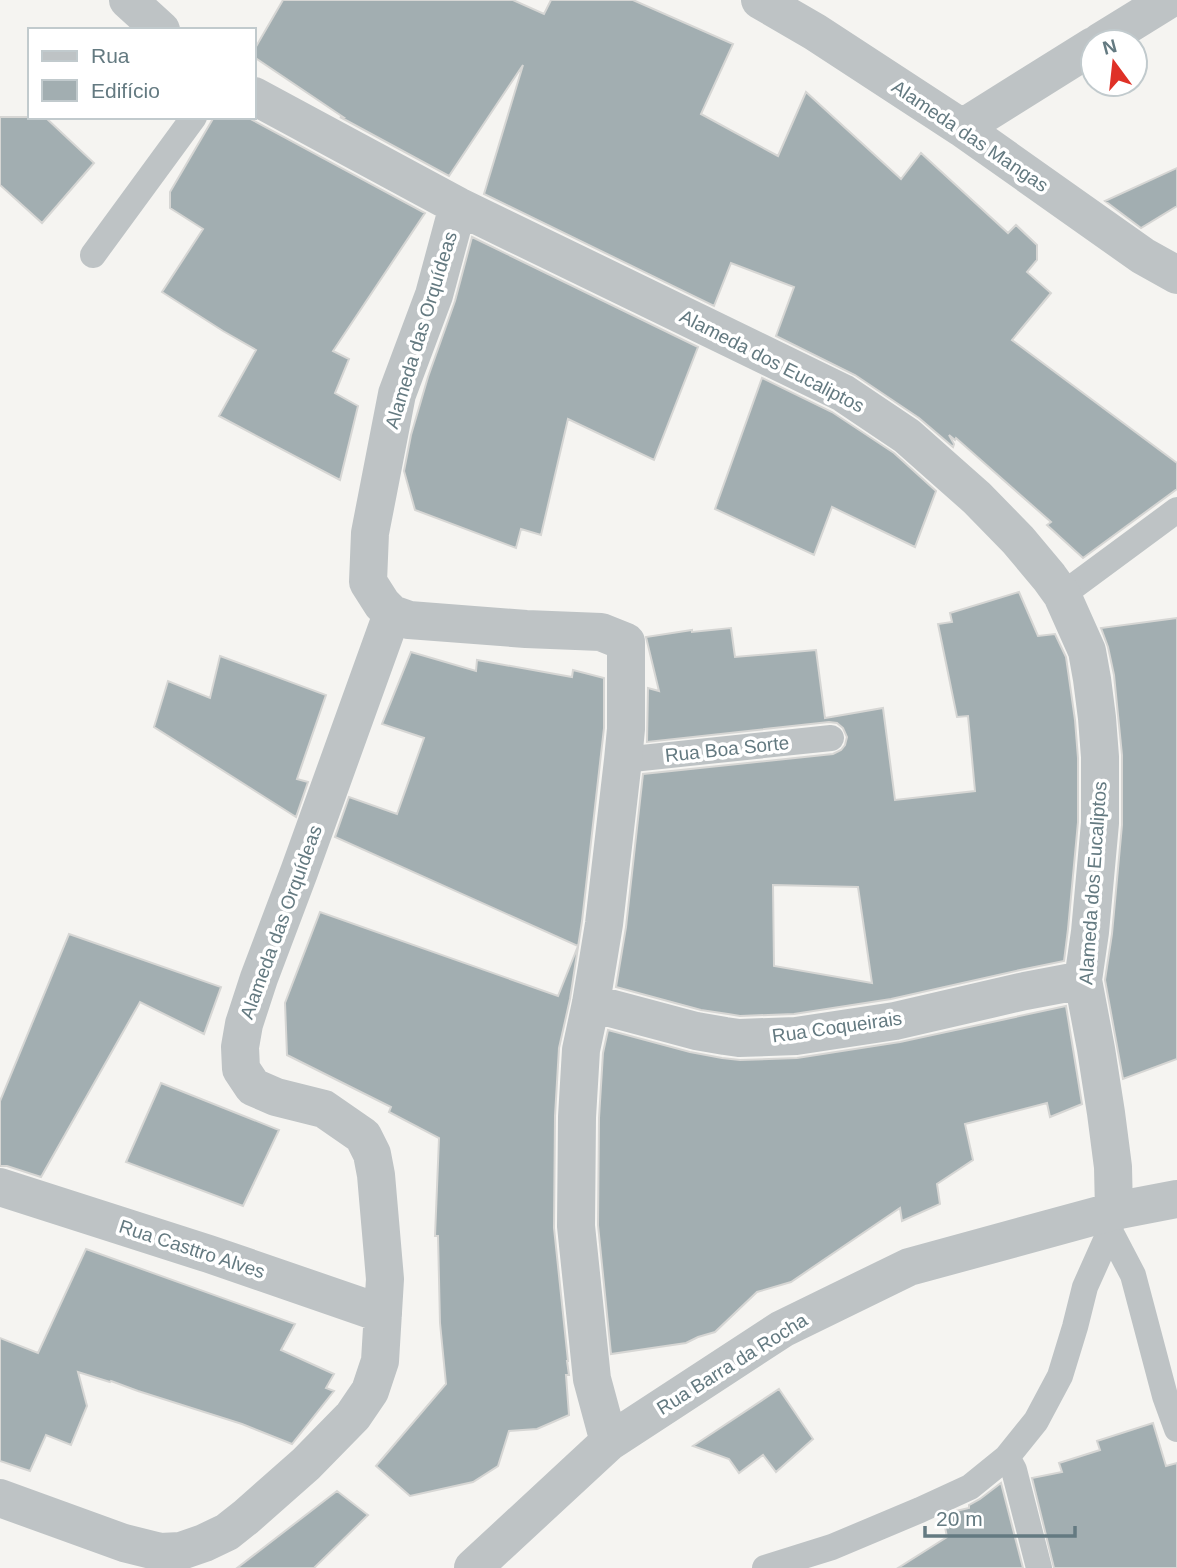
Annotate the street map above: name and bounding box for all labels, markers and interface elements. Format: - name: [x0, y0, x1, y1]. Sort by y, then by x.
- legend: [28, 28, 256, 119]
- north arrow: [1079, 28, 1149, 98]
- text: N: [1100, 35, 1119, 59]
- text: Rua: [91, 44, 130, 67]
- street label: Alameda das Mangas: [888, 76, 1052, 196]
- text: Edifício: [91, 79, 160, 102]
- street label: Alameda das Orquídeas: [381, 229, 461, 431]
- street label: Alameda dos Eucaliptos: [676, 305, 868, 417]
- street label: Rua Boa Sorte: [664, 732, 790, 766]
- street label: Alameda dos Eucaliptos: [1075, 781, 1111, 985]
- street label: Alameda das Orquídeas: [236, 822, 326, 1022]
- street label: Rua Coqueirais: [771, 1007, 903, 1047]
- street label: Rua Casttro Alves: [116, 1216, 268, 1282]
- street label: Rua Barra da Rocha: [653, 1309, 811, 1419]
- scale bar: [925, 1494, 1076, 1538]
- text: 20 m: [936, 1507, 983, 1530]

